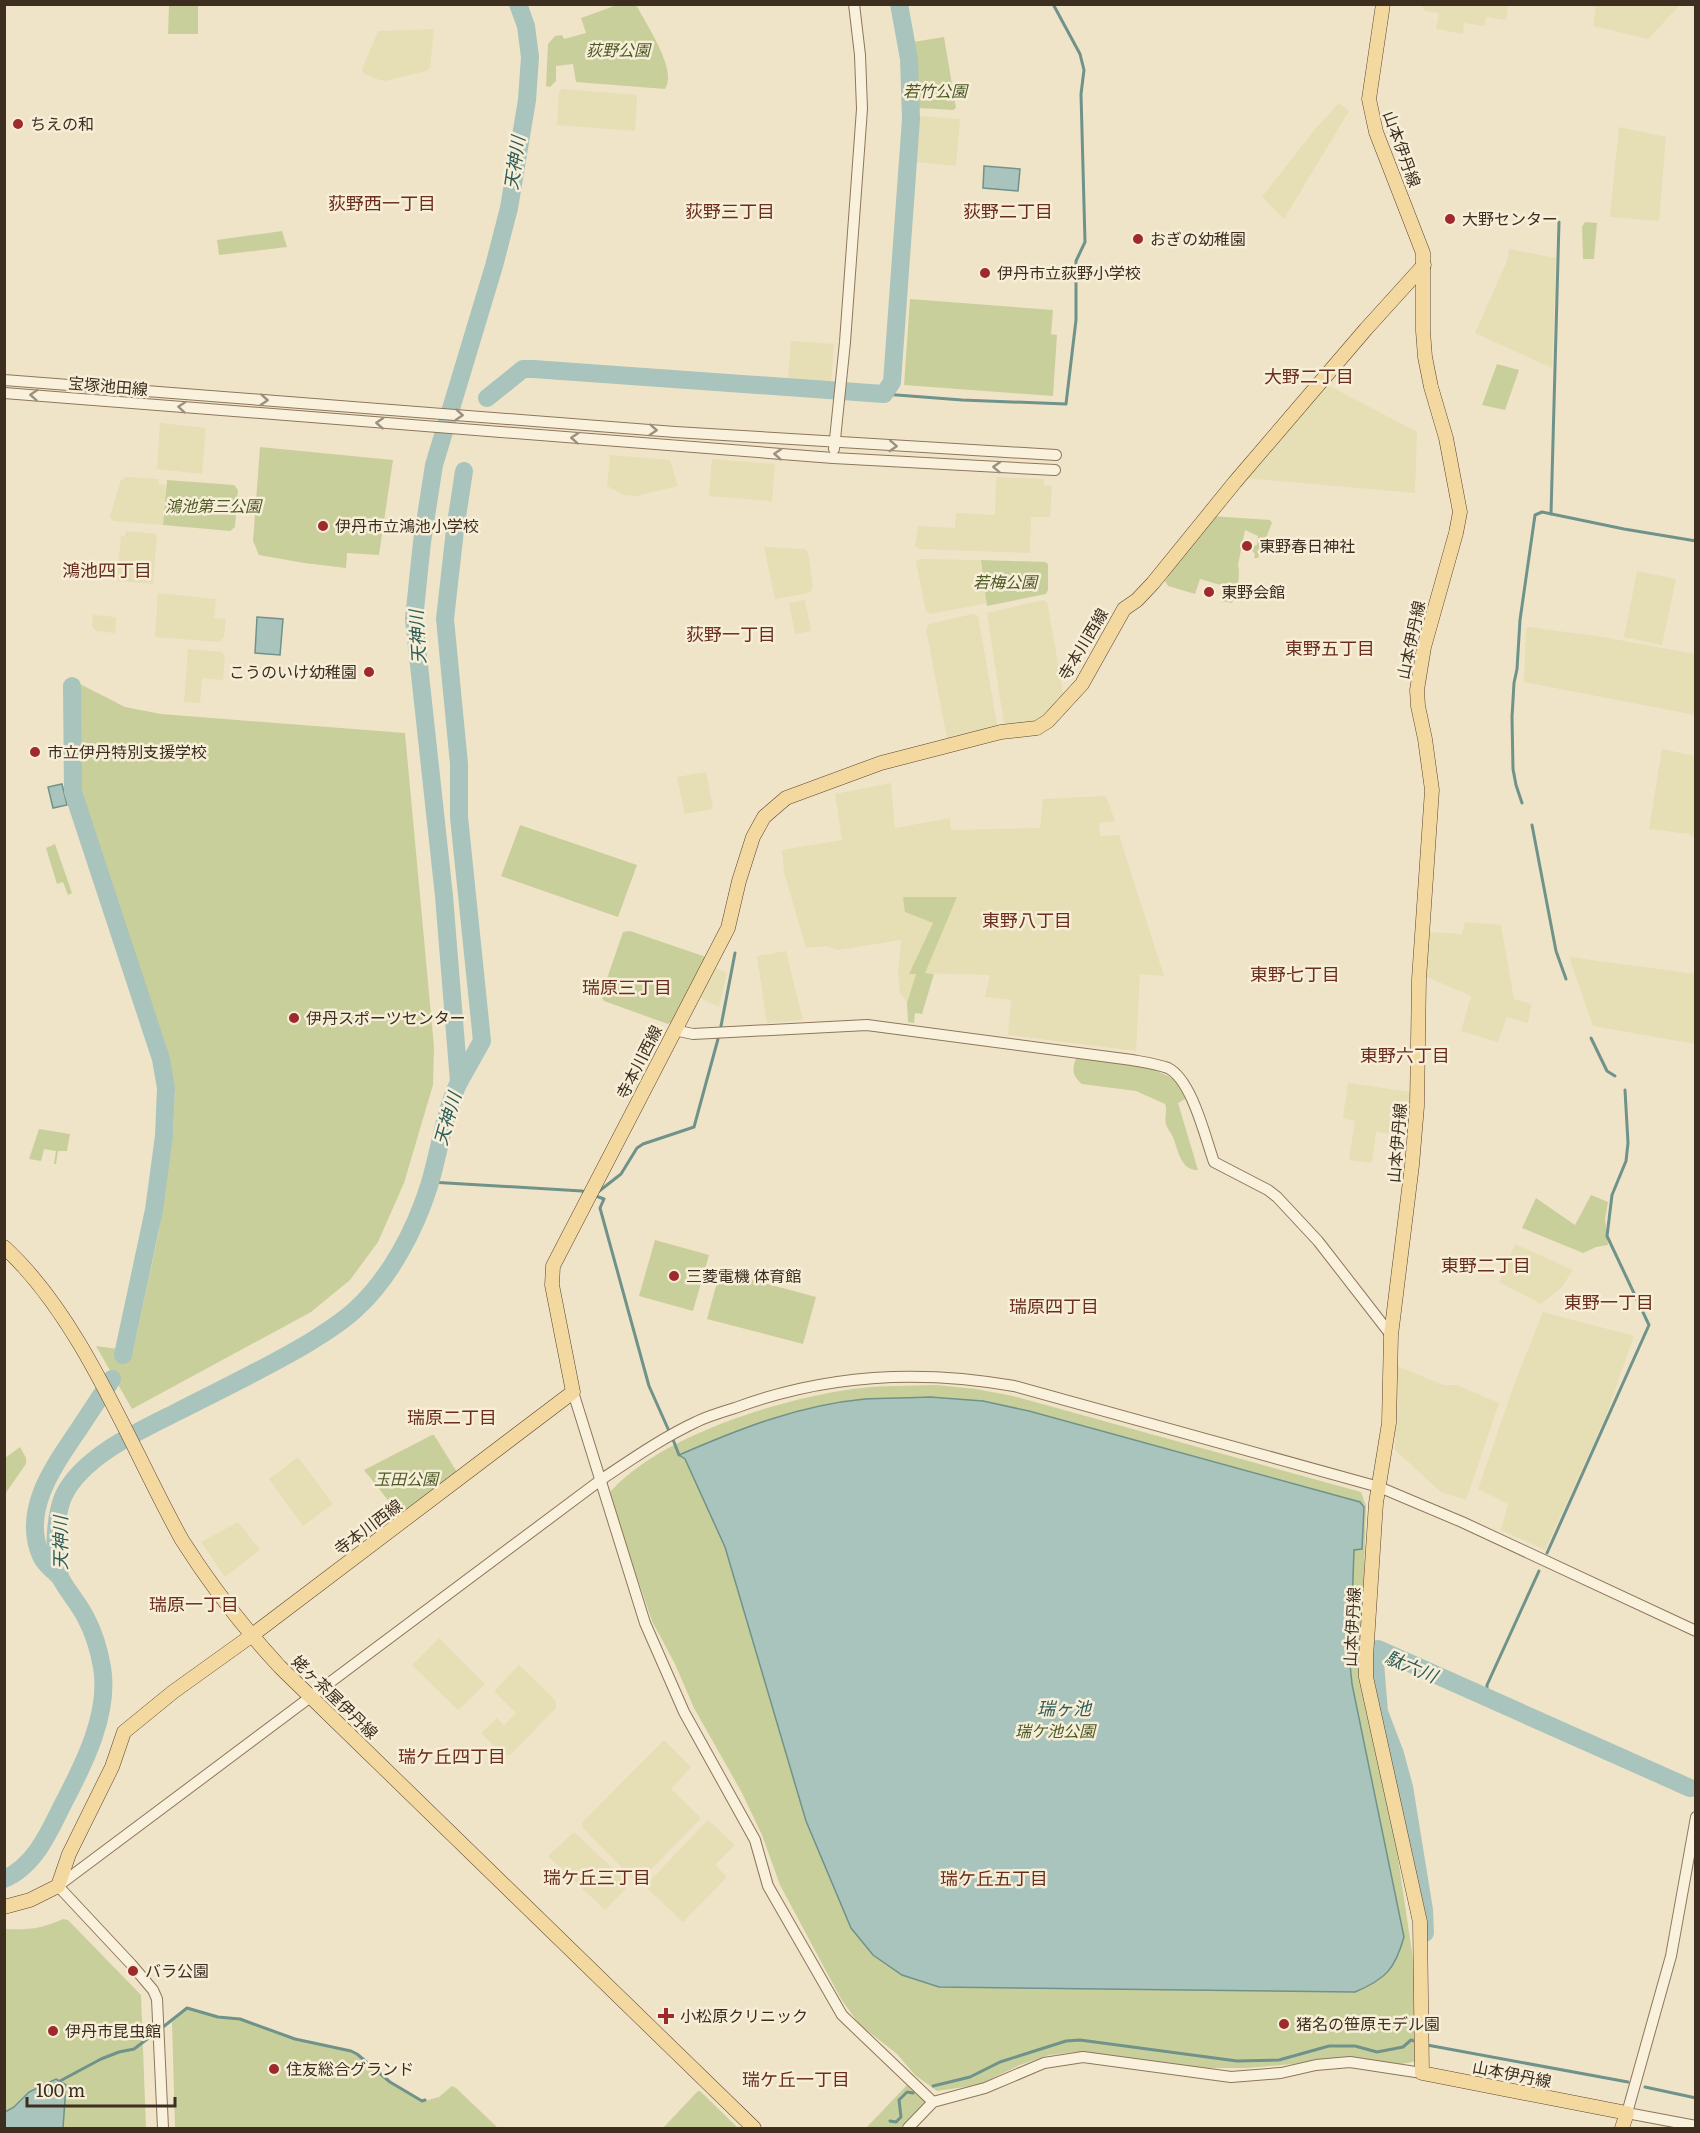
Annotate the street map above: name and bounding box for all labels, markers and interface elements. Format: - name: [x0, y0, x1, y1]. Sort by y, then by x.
- park label: 荻野公園: [586, 37, 652, 61]
- park label: 若竹公園: [903, 78, 969, 102]
- street label: 山本伊丹線: [1378, 107, 1428, 190]
- place label: ちえの和: [30, 111, 94, 135]
- marker: ちえの和: [11, 117, 25, 131]
- water label: 天神川: [496, 132, 531, 191]
- district label: 荻野西一丁目: [328, 189, 436, 216]
- district label: 荻野三丁目: [685, 197, 775, 224]
- district label: 荻野二丁目: [963, 197, 1053, 224]
- place label: 大野センター: [1462, 206, 1558, 230]
- marker: 大野センター: [1443, 212, 1457, 226]
- place label: おぎの幼稚園: [1150, 226, 1246, 250]
- marker: おぎの幼稚園: [1131, 232, 1145, 246]
- place label: 伊丹市立荻野小学校: [997, 260, 1141, 284]
- marker: 伊丹市立荻野小学校: [978, 266, 992, 280]
- district label: 大野二丁目: [1264, 362, 1354, 389]
- street label: 宝塚池田線: [67, 370, 149, 400]
- one-way arrow: [29, 389, 38, 402]
- one-way arrow: [260, 393, 269, 406]
- one-way arrow: [177, 401, 187, 414]
- one-way arrow: [454, 408, 463, 421]
- one-way arrow: [376, 417, 385, 430]
- one-way arrow: [649, 423, 658, 436]
- one-way arrow: [570, 432, 579, 445]
- one-way arrow: [889, 439, 898, 452]
- one-way arrow: [774, 448, 783, 461]
- one-way arrow: [992, 460, 1001, 473]
- park label: 鴻池第三公園: [165, 493, 263, 517]
- place label: 伊丹市立鴻池小学校: [335, 513, 479, 537]
- marker: 伊丹市立鴻池小学校: [316, 519, 330, 533]
- place label: 東野春日神社: [1259, 533, 1355, 557]
- marker: 東野春日神社: [1240, 539, 1254, 553]
- district label: 鴻池四丁目: [62, 556, 152, 583]
- park label: 若梅公園: [973, 569, 1039, 593]
- place label: 東野会館: [1221, 579, 1285, 603]
- marker: 東野会館: [1202, 585, 1216, 599]
- street label: 山本伊丹線: [1390, 598, 1430, 681]
- street label: 寺本川西線: [1051, 603, 1113, 684]
- water label: 天神川: [402, 607, 431, 665]
- district label: 荻野一丁目: [686, 620, 776, 647]
- district label: 東野五丁目: [1285, 634, 1375, 661]
- place label: こうのいけ幼稚園: [229, 659, 357, 683]
- marker: こうのいけ幼稚園: [362, 665, 376, 679]
- place label: 市立伊丹特別支援学校: [47, 739, 207, 763]
- marker: 市立伊丹特別支援学校: [28, 745, 42, 759]
- district label: 東野八丁目: [982, 906, 1072, 933]
- district label: 東野七丁目: [1250, 960, 1340, 987]
- district label: 瑞原三丁目: [582, 973, 672, 1000]
- place label: 伊丹スポーツセンター: [306, 1005, 466, 1029]
- marker: 伊丹スポーツセンター: [287, 1011, 301, 1025]
- street label: 寺本川西線: [609, 1020, 667, 1103]
- district label: 東野六丁目: [1360, 1041, 1450, 1068]
- water label: 天神川: [426, 1087, 468, 1148]
- street label: 山本伊丹線: [1381, 1102, 1411, 1184]
- district label: 東野二丁目: [1441, 1251, 1531, 1278]
- place label: 三菱電機 体育館: [686, 1263, 801, 1287]
- marker: 三菱電機 体育館: [667, 1269, 681, 1283]
- district label: 東野一丁目: [1564, 1288, 1654, 1315]
- district label: 瑞原四丁目: [1009, 1292, 1099, 1319]
- district label: 瑞原二丁目: [407, 1403, 497, 1430]
- park label: 玉田公園: [374, 1466, 440, 1490]
- street label: 寺本川西線: [328, 1493, 407, 1560]
- water label: 天神川: [46, 1514, 73, 1570]
- street label: 山本伊丹線: [1337, 1586, 1365, 1668]
- district label: 瑞原一丁目: [149, 1590, 239, 1617]
- water label: 駄六川: [1381, 1643, 1444, 1689]
- street label: 姥ヶ茶屋伊丹線: [287, 1649, 384, 1744]
- water label: 瑞ヶ池: [1037, 1694, 1093, 1721]
- park label: 瑞ケ池公園: [1015, 1718, 1097, 1742]
- district label: 瑞ケ丘四丁目: [398, 1742, 506, 1769]
- district label: 瑞ケ丘三丁目: [543, 1863, 651, 1890]
- district label: 瑞ケ丘五丁目: [940, 1864, 1048, 1891]
- place label: バラ公園: [145, 1958, 209, 1982]
- marker: バラ公園: [126, 1964, 140, 1978]
- place label: 小松原クリニック: [680, 2003, 808, 2027]
- marker: 小松原クリニック: [657, 2007, 675, 2025]
- place label: 猪名の笹原モデル園: [1296, 2011, 1440, 2035]
- marker: 猪名の笹原モデル園: [1277, 2017, 1291, 2031]
- place label: 伊丹市昆虫館: [65, 2018, 161, 2042]
- marker: 伊丹市昆虫館: [46, 2024, 60, 2038]
- street label: 山本伊丹線: [1471, 2054, 1554, 2092]
- place label: 住友総合グランド: [286, 2056, 414, 2080]
- marker: 住友総合グランド: [267, 2062, 281, 2076]
- district label: 瑞ケ丘一丁目: [742, 2065, 850, 2092]
- scale bar: [27, 2070, 176, 2108]
- text: 100 m: [36, 2076, 85, 2103]

